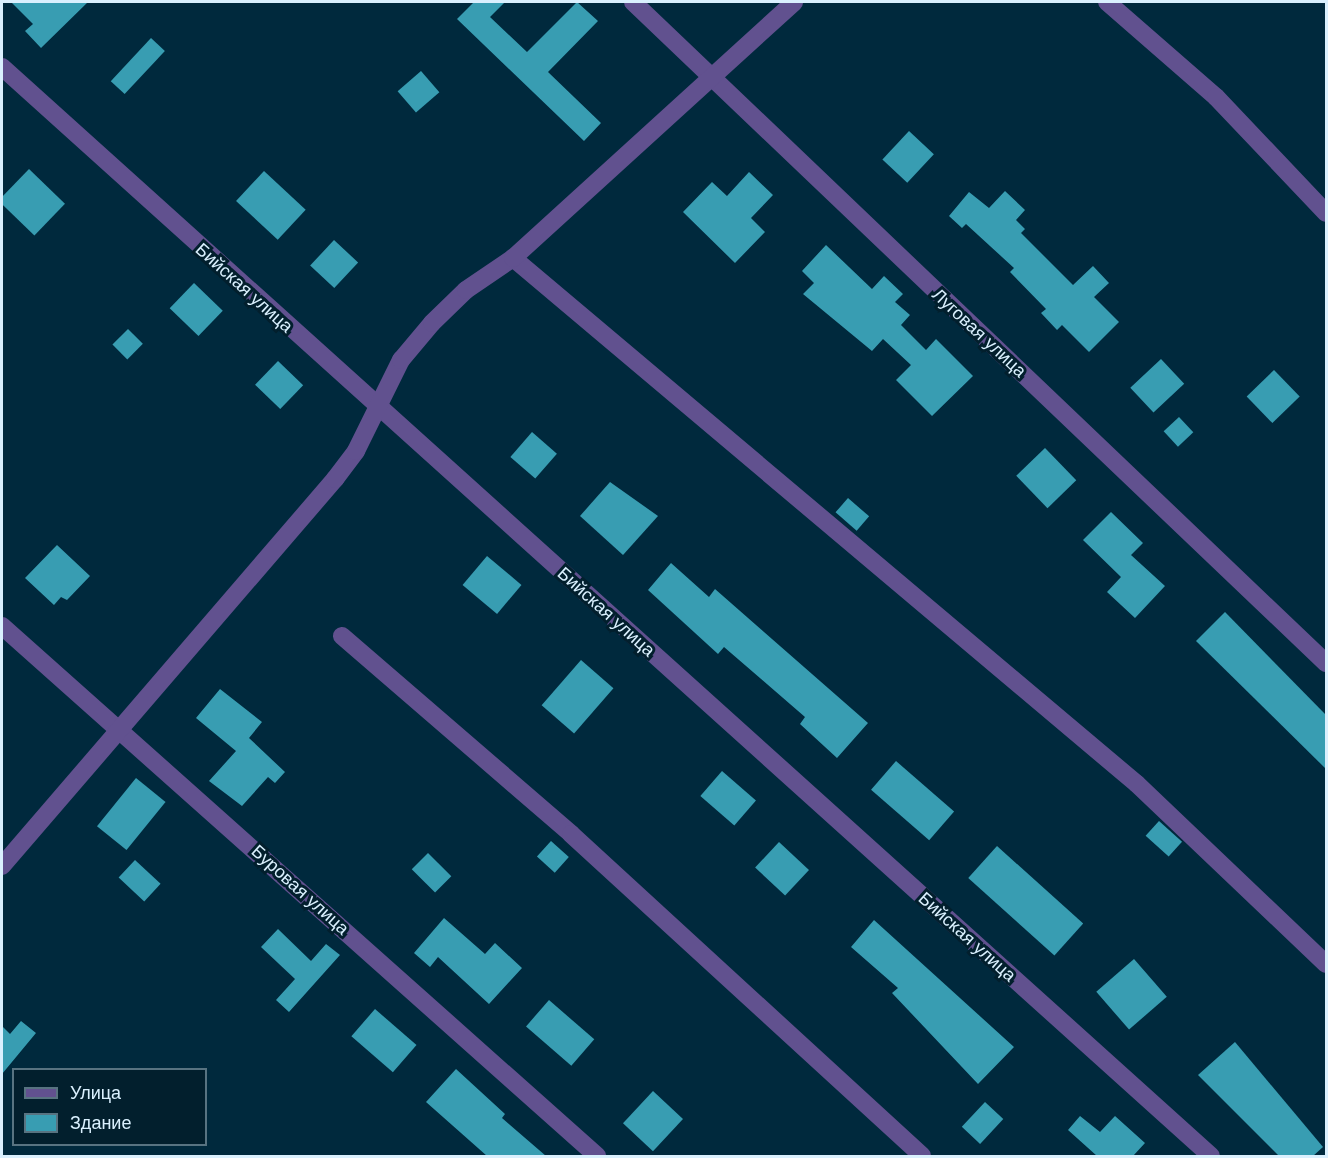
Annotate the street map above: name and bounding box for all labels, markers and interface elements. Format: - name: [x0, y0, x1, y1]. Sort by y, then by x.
- street label: Бийская улица: [191, 239, 297, 337]
- street label: Луговая улица: [927, 284, 1031, 382]
- street label: Бийская улица: [553, 563, 659, 661]
- street label: Буровая улица: [247, 841, 353, 939]
- street label: Бийская улица: [914, 888, 1020, 986]
- legend: [12, 1068, 207, 1146]
- text: Улица: [70, 1083, 121, 1103]
- text: Здание: [70, 1113, 131, 1133]

